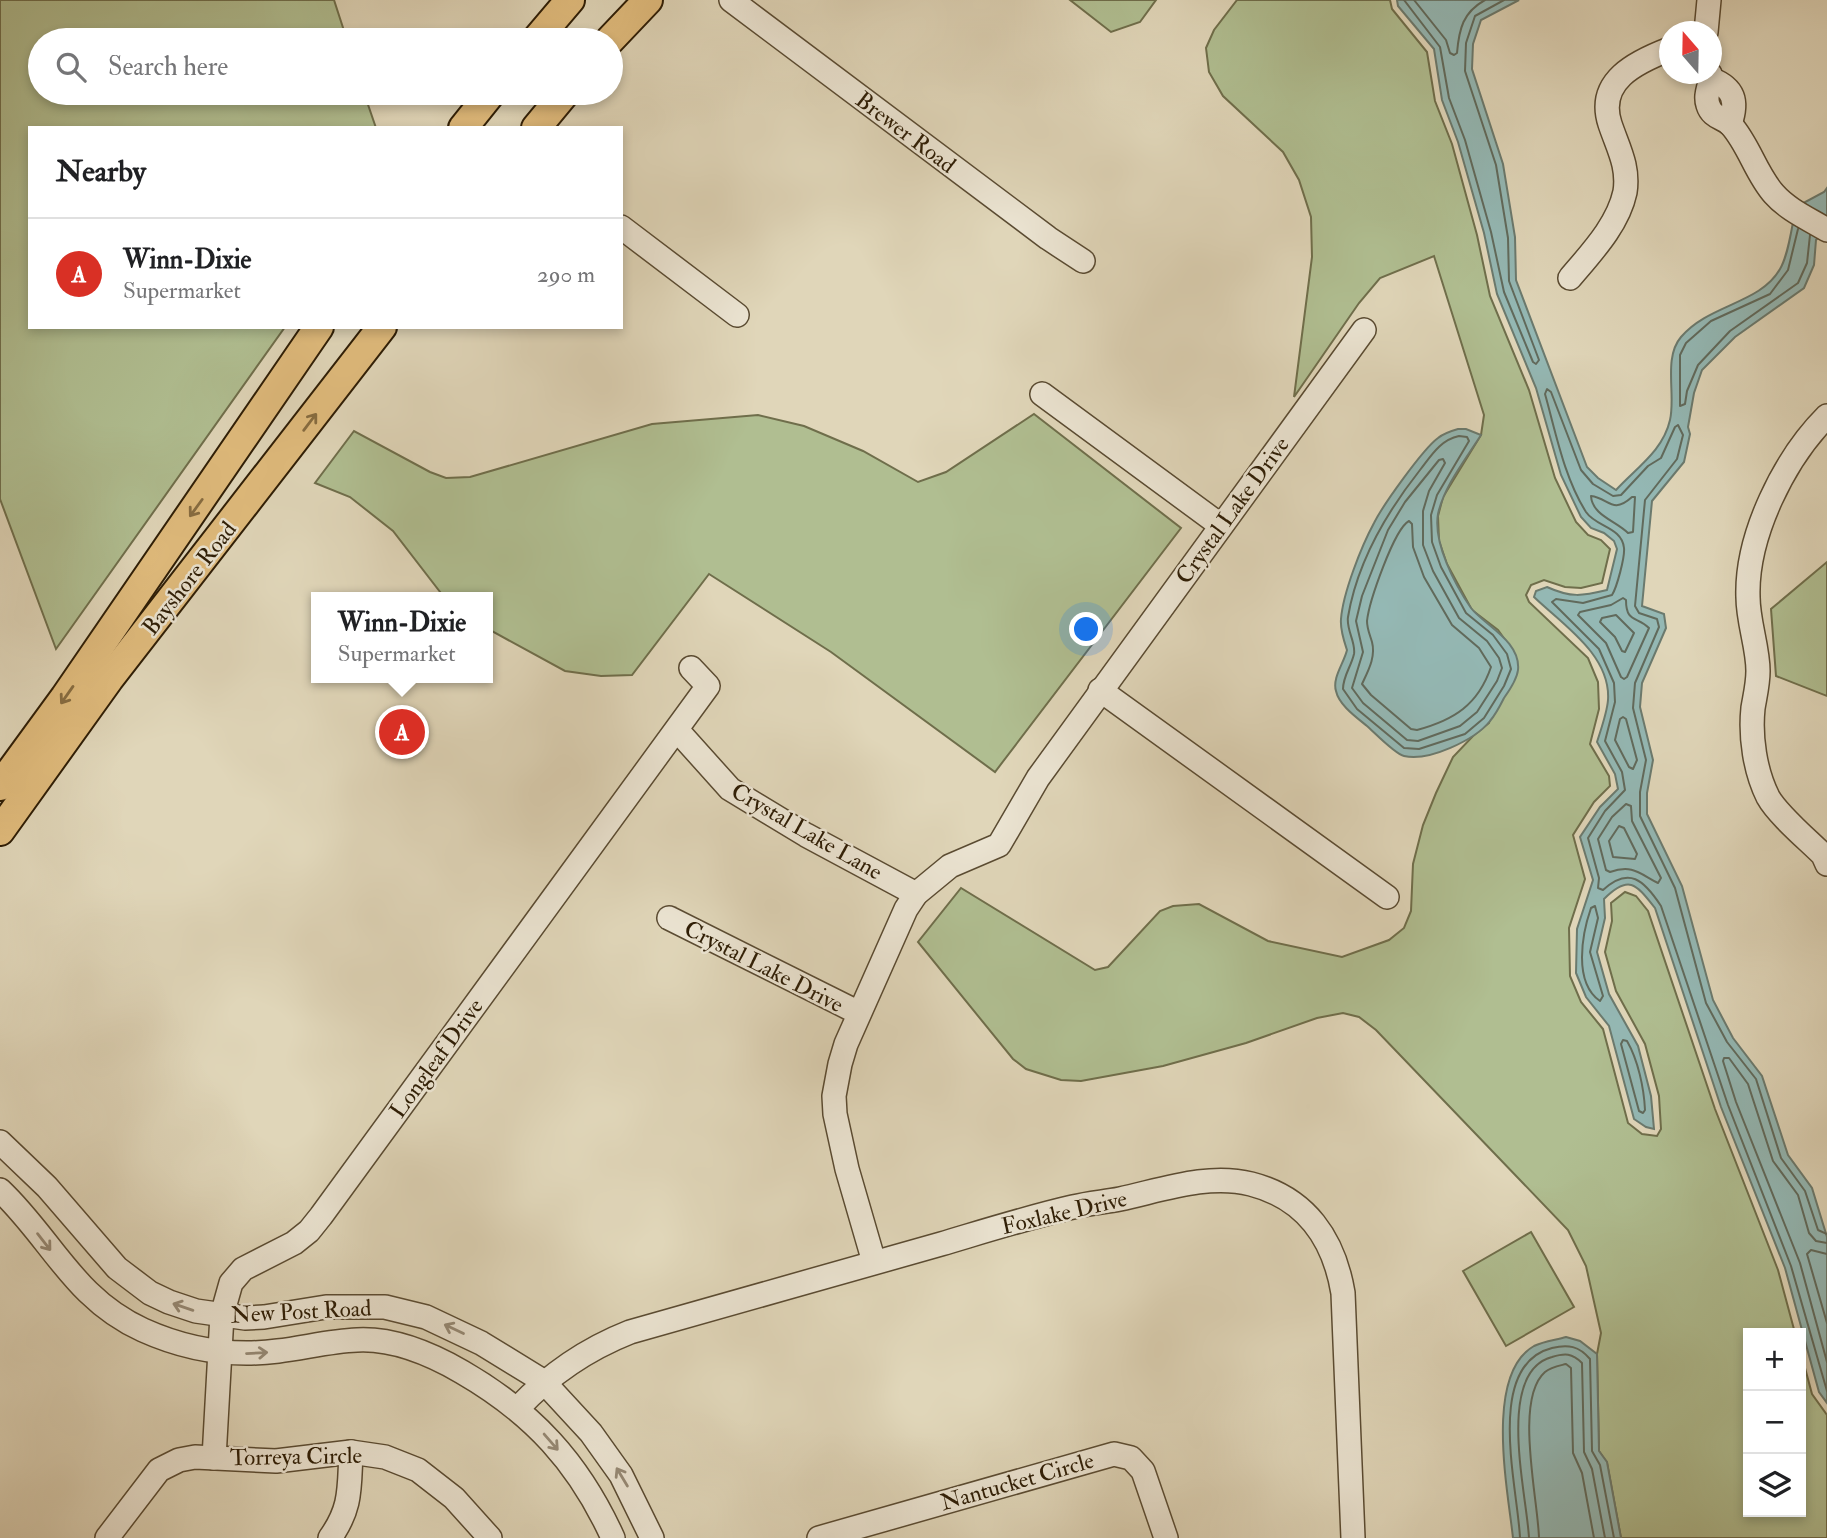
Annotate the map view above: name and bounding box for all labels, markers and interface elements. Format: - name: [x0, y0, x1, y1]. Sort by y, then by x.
- north arrow: [1659, 21, 1722, 84]
- search box: [28, 28, 623, 105]
- icon: search: [52, 48, 90, 86]
- text: Search here: [108, 51, 228, 83]
- street label: Brewer Road: [850, 85, 962, 180]
- text: Nearby: [56, 153, 146, 190]
- text: Winn-Dixie: [123, 244, 252, 276]
- text: A: [72, 260, 86, 289]
- text: 290 m: [537, 260, 595, 289]
- text: Supermarket: [123, 276, 241, 305]
- one-way arrow: [303, 413, 317, 432]
- street label: Crystal Lake Drive: [1169, 431, 1296, 590]
- one-way arrow: [189, 498, 203, 517]
- street label: Bayshore Road: [136, 516, 243, 641]
- popup: [311, 592, 493, 683]
- text: Winn-Dixie: [338, 607, 466, 639]
- your location: [1069, 612, 1103, 646]
- text: Supermarket: [338, 639, 456, 668]
- one-way arrow: [60, 685, 74, 704]
- pin: A: [379, 706, 425, 758]
- street label: Crystal Lake Lane: [726, 776, 888, 887]
- street label: Crystal Lake Drive: [679, 914, 849, 1019]
- street label: Longleaf Drive: [383, 992, 490, 1124]
- street label: Foxlake Drive: [998, 1184, 1130, 1241]
- one-way arrow: [37, 1232, 52, 1250]
- street label: New Post Road: [230, 1293, 372, 1330]
- one-way arrow: [173, 1300, 195, 1312]
- one-way arrow: [444, 1321, 465, 1335]
- map controls: [1743, 1328, 1806, 1517]
- button: +: [1743, 1328, 1806, 1391]
- one-way arrow: [246, 1346, 269, 1359]
- button: −: [1743, 1391, 1806, 1454]
- one-way arrow: [543, 1433, 559, 1451]
- street label: Torreya Circle: [230, 1441, 363, 1472]
- street label: Nantucket Circle: [937, 1446, 1098, 1517]
- button: layers: [1743, 1454, 1806, 1517]
- one-way arrow: [614, 1468, 629, 1487]

